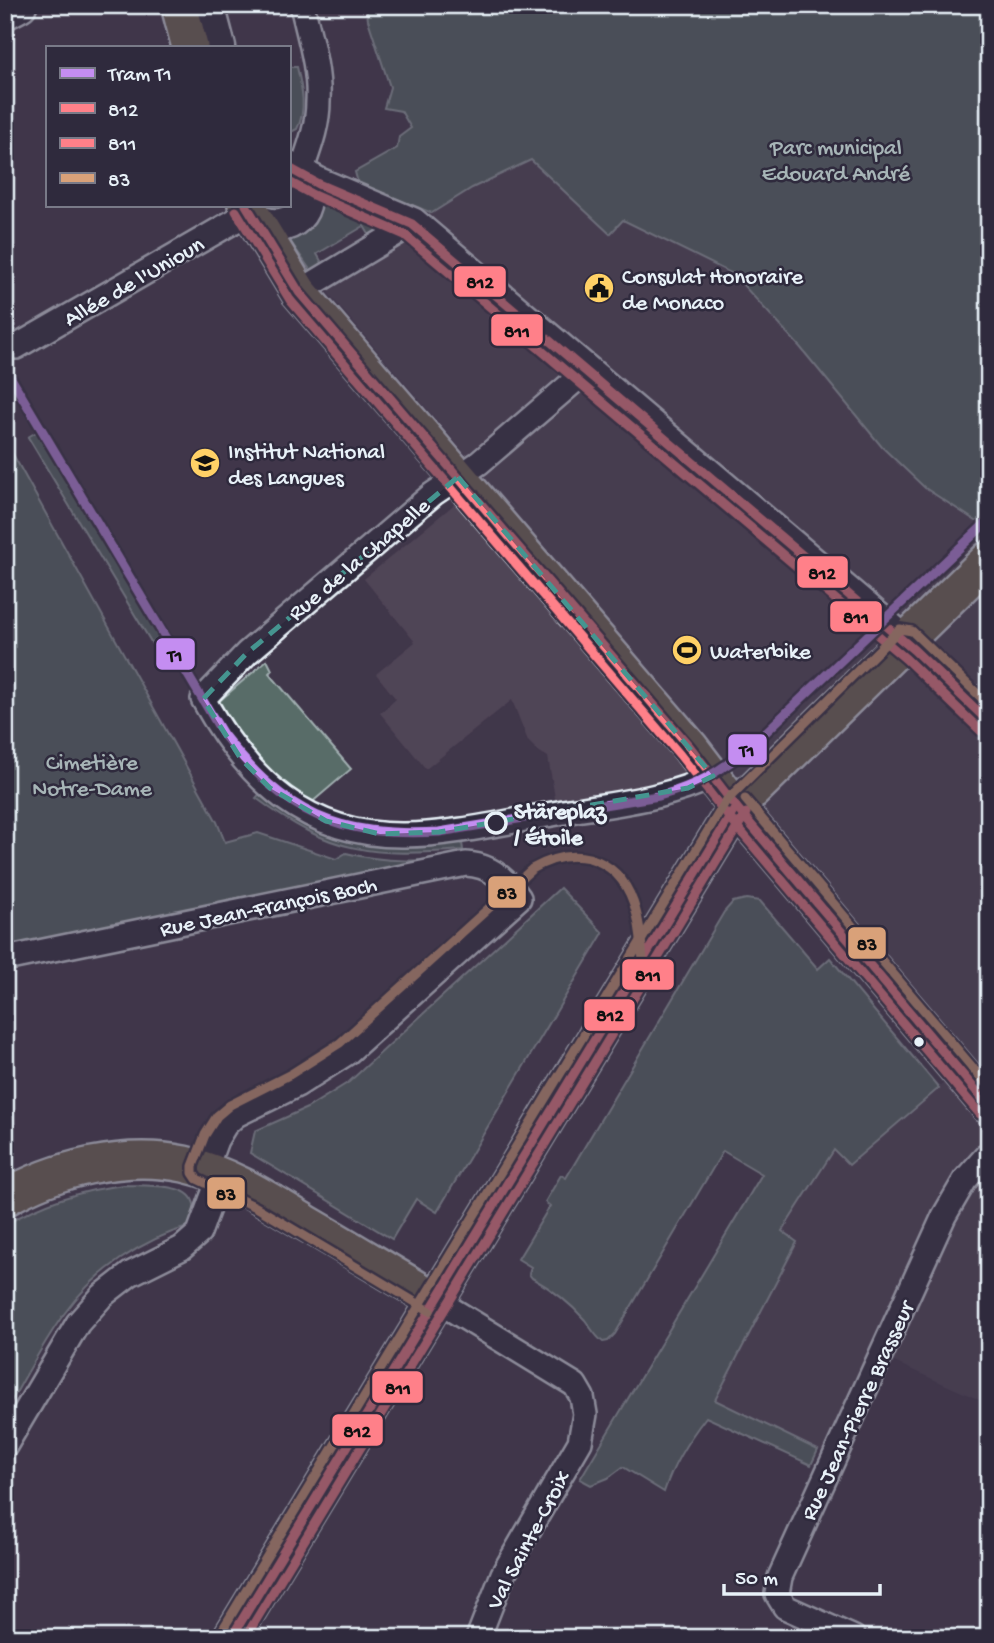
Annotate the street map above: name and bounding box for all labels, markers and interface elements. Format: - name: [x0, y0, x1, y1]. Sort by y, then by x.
- legend: [46, 46, 290, 206]
- text: Tram T1: [107, 64, 172, 89]
- text: 812: [108, 100, 138, 125]
- text: 811: [108, 134, 136, 159]
- park label: Parc municipal Edouard André: [762, 136, 911, 189]
- text: 83: [108, 170, 130, 195]
- street label: Allée de l'Unioun: [60, 232, 210, 334]
- line badge: 812: [453, 265, 507, 298]
- place label: Consulat Honoraire de Monaco: [622, 265, 804, 318]
- public building icon: Consulat Honoraire de Monaco: [582, 271, 616, 305]
- text: 812: [466, 273, 494, 296]
- line badge: 811: [490, 313, 544, 347]
- text: 811: [504, 322, 530, 345]
- place label: Institut National des Langues: [228, 440, 385, 493]
- school or university icon: Institut National des Langues: [188, 446, 222, 480]
- street label: Rue de la Chapelle: [284, 493, 438, 628]
- line badge: 812: [796, 555, 849, 589]
- text: 812: [808, 564, 836, 587]
- line badge: 811: [829, 600, 883, 633]
- text: 811: [843, 608, 869, 631]
- sports icon: Waterbike: [670, 633, 704, 667]
- line badge: T1: [155, 637, 196, 671]
- place label: Waterbike: [710, 640, 812, 667]
- text: T1: [166, 646, 182, 669]
- line badge: T1: [727, 733, 768, 766]
- text: T1: [738, 741, 754, 764]
- park label: Cimetière Notre-Dame: [32, 751, 153, 804]
- place label: Stäreplaz / Étoile: [514, 800, 608, 853]
- marker: Stäreplaz / Étoile: [485, 812, 507, 834]
- street label: Rue Jean-François Boch: [158, 872, 380, 945]
- line badge: 83: [487, 875, 527, 909]
- text: 83: [497, 884, 517, 907]
- line badge: 83: [847, 926, 887, 960]
- text: 83: [857, 935, 877, 958]
- line badge: 811: [621, 958, 675, 991]
- text: 811: [635, 966, 661, 989]
- line badge: 812: [583, 998, 636, 1032]
- text: 812: [596, 1006, 624, 1029]
- unlabelled marker: [912, 1035, 926, 1049]
- line badge: 83: [206, 1176, 246, 1210]
- text: 83: [216, 1185, 236, 1208]
- street label: Rue Jean-Pierre Brasseur: [796, 1296, 923, 1525]
- line badge: 811: [371, 1370, 424, 1404]
- text: 811: [385, 1379, 411, 1402]
- line badge: 812: [331, 1413, 384, 1447]
- text: 812: [343, 1422, 371, 1445]
- street label: Val Sainte-Croix: [482, 1467, 578, 1616]
- scale bar: [724, 1552, 880, 1596]
- text: 50 m: [735, 1568, 778, 1593]

